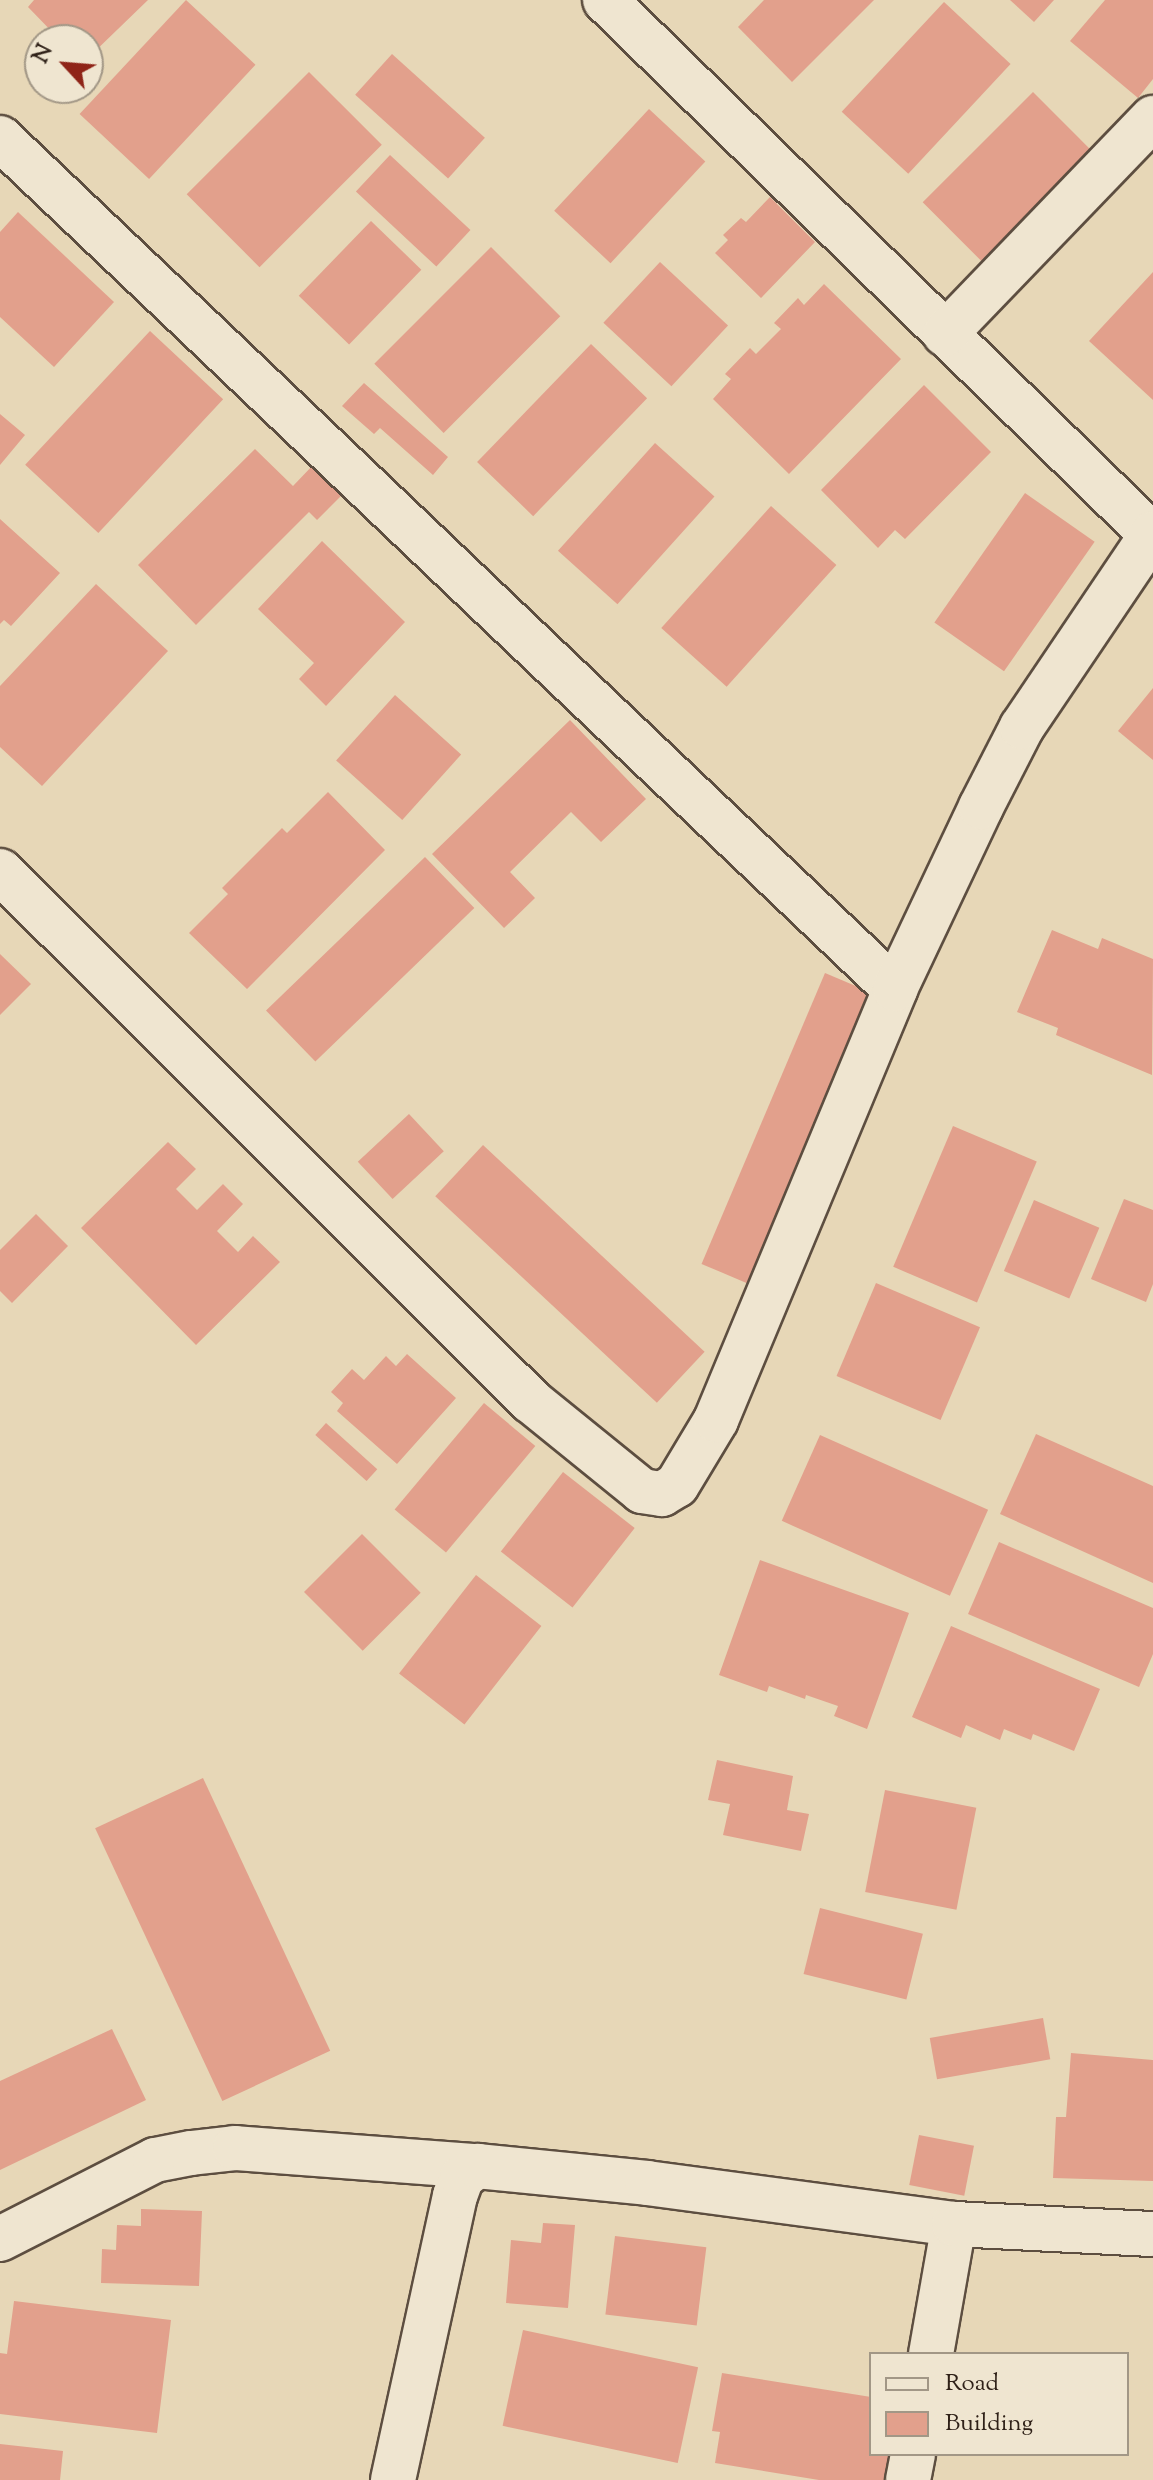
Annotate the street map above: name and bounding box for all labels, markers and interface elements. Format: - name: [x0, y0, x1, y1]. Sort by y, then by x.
- north arrow: [24, 24, 104, 104]
- text: N: [26, 39, 62, 69]
- legend: [869, 2352, 1129, 2456]
- text: Road: [945, 2367, 999, 2401]
- text: Building: [945, 2407, 1033, 2441]

